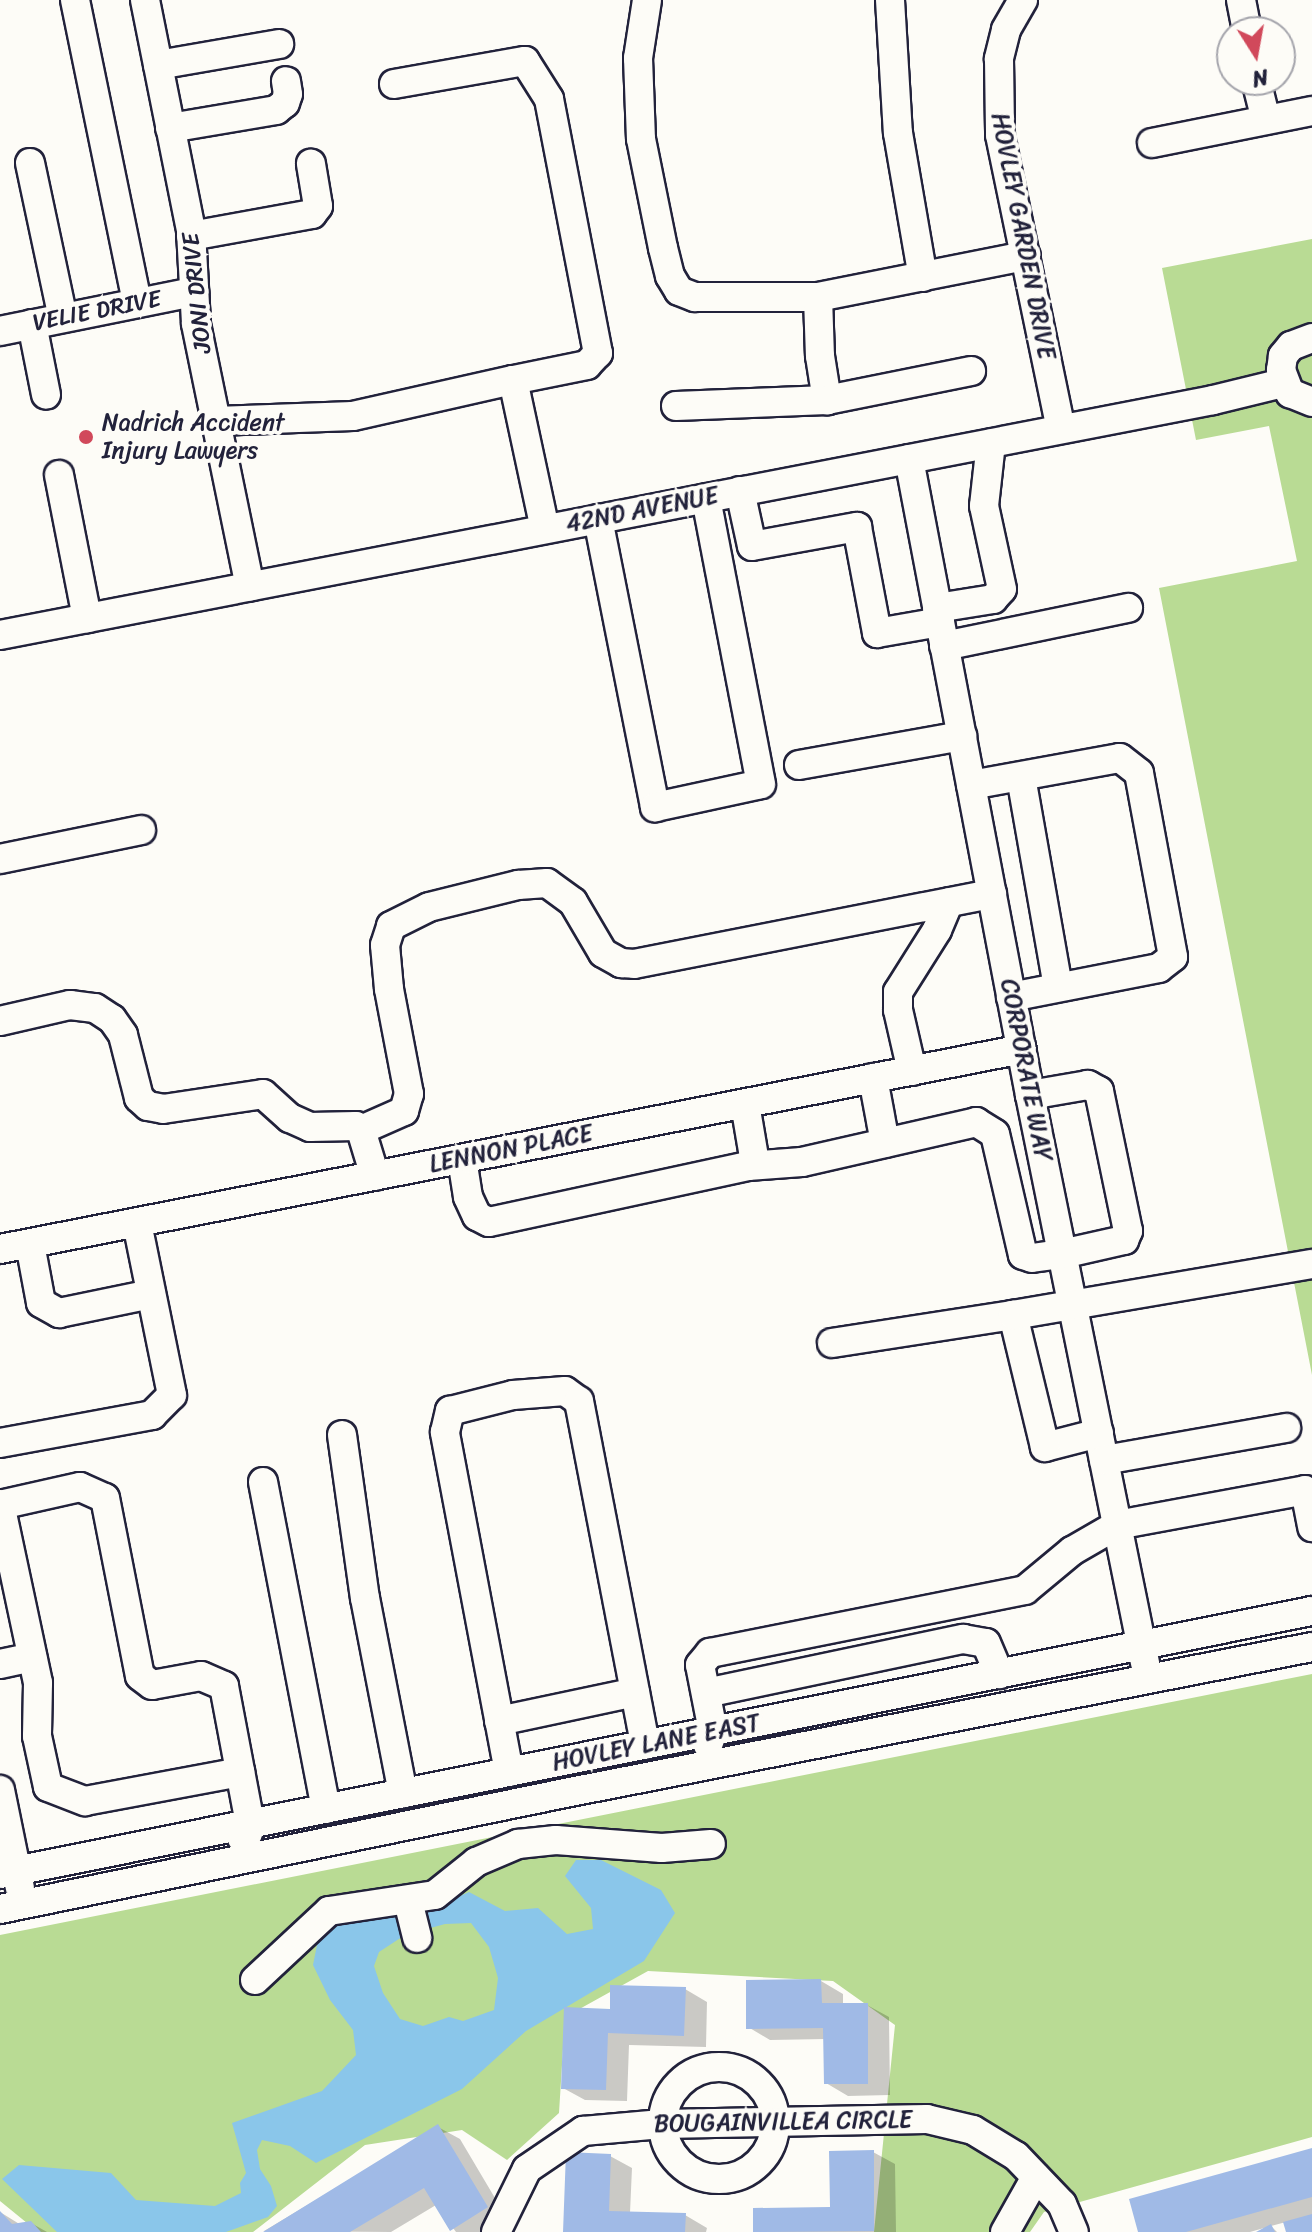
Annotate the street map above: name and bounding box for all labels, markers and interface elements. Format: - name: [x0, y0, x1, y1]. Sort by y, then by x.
- north arrow: [1216, 16, 1296, 96]
- text: N: [1249, 57, 1271, 99]
- street label: HOVLEY GARDEN DRIVE: [985, 109, 1061, 363]
- street label: JONI DRIVE: [176, 230, 218, 356]
- street label: VELIE DRIVE: [30, 284, 164, 338]
- place label: Nadrich Accident Injury Lawyers: [102, 409, 285, 465]
- marker: Nadrich Accident Injury Lawyers: [77, 428, 95, 446]
- street label: 42ND AVENUE: [563, 481, 721, 539]
- street label: CORPORATE WAY: [994, 978, 1058, 1162]
- street label: LENNON PLACE: [427, 1119, 595, 1179]
- street label: HOVLEY LANE EAST: [550, 1709, 762, 1777]
- street label: BOUGAINVILLEA CIRCLE: [653, 2105, 913, 2139]

